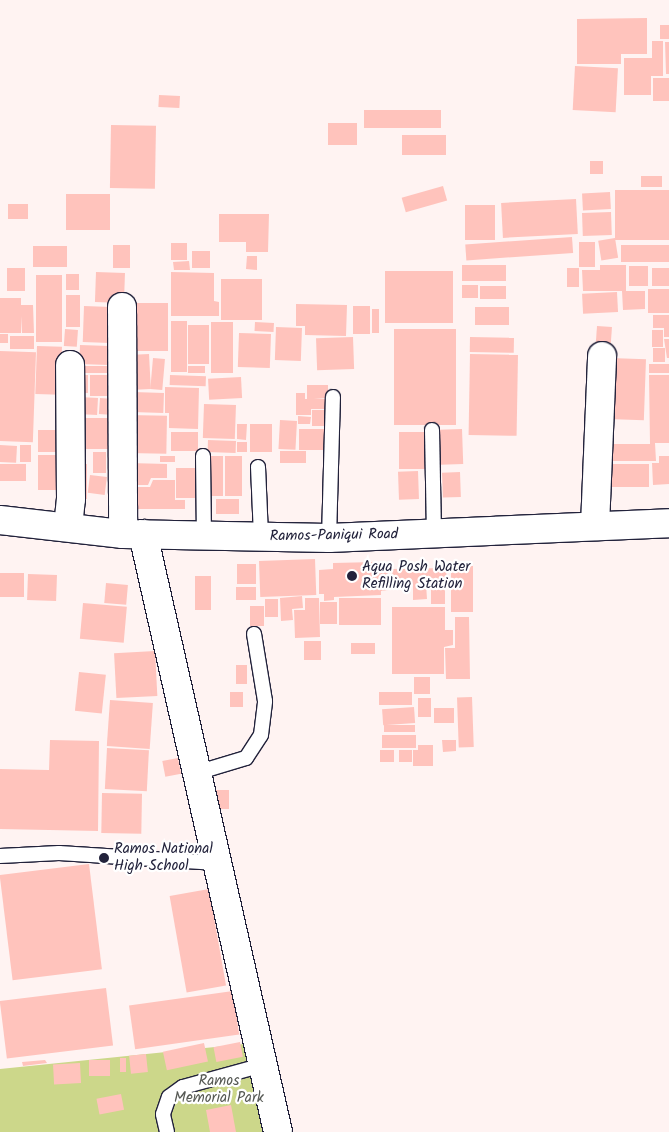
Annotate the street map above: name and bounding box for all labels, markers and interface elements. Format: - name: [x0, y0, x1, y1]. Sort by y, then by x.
- street label: Ramos-Paniqui Road: [270, 526, 398, 546]
- place label: Aqua Posh Water Refilling Station: [362, 558, 470, 593]
- marker: Aqua Posh Water Refilling Station: [346, 570, 358, 582]
- place label: Ramos National High School: [114, 840, 213, 875]
- marker: Ramos National High School: [98, 852, 110, 864]
- park label: Ramos Memorial Park: [174, 1072, 264, 1107]

